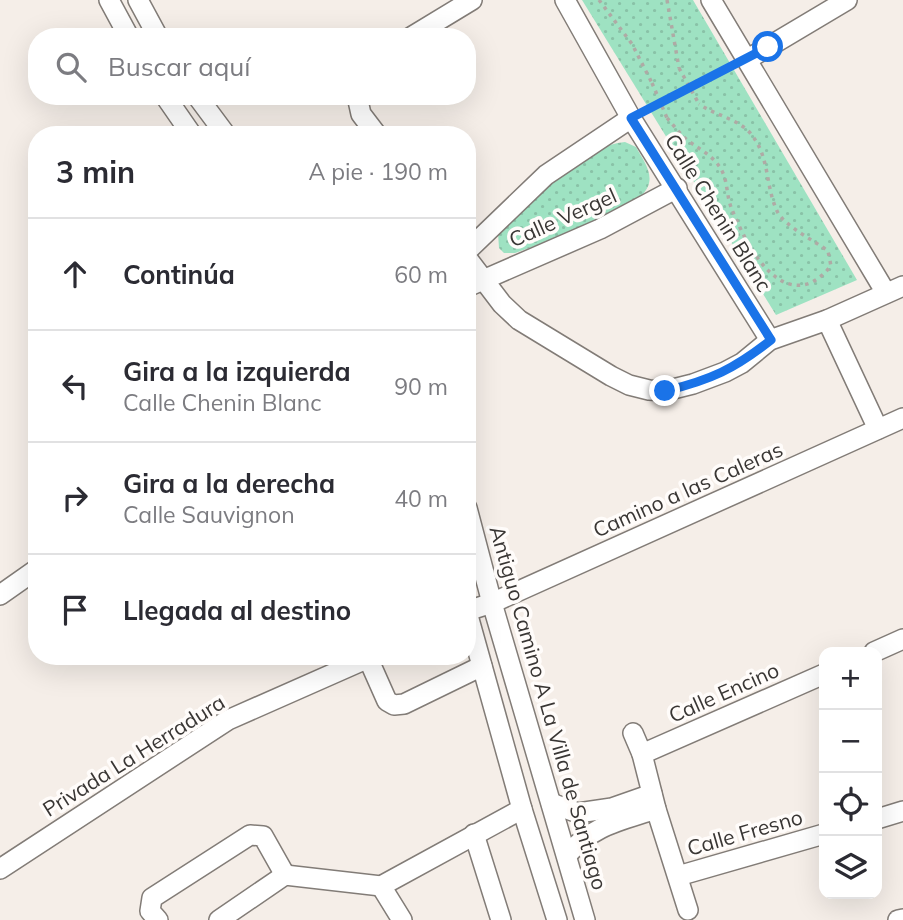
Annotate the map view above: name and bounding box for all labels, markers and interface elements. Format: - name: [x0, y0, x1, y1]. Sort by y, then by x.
- search box: [28, 28, 476, 105]
- route start: [752, 31, 783, 62]
- icon: search: [52, 48, 90, 86]
- text: Buscar aquí: [108, 50, 251, 83]
- street label: Calle Chenin Blanc: [660, 129, 778, 296]
- text: 3 min: [56, 153, 135, 191]
- text: A pie · 190 m: [308, 157, 448, 186]
- street label: Calle Vergel: [505, 182, 620, 252]
- icon: ahead: [56, 255, 94, 293]
- text: Continúa: [123, 258, 235, 291]
- text: 60 m: [394, 260, 448, 289]
- text: Gira a la izquierda: [123, 355, 351, 388]
- icon: left: [56, 367, 94, 405]
- text: 90 m: [394, 372, 448, 401]
- route end: [649, 375, 680, 406]
- text: Calle Chenin Blanc: [123, 388, 322, 417]
- street label: Camino a las Caleras: [589, 436, 787, 543]
- text: Gira a la derecha: [123, 467, 335, 500]
- icon: right: [56, 479, 94, 517]
- text: 40 m: [394, 484, 448, 513]
- text: Calle Sauvignon: [123, 500, 295, 529]
- street label: Antiguo Camino A La Villa de Santiago: [484, 523, 613, 893]
- icon: arrive: [56, 591, 94, 629]
- text: Llegada al destino: [123, 594, 351, 627]
- map controls: [819, 647, 882, 899]
- button: +: [819, 647, 882, 710]
- street label: Calle Encino: [664, 656, 783, 728]
- street label: Privada La Herradura: [38, 689, 229, 822]
- button: −: [819, 710, 882, 773]
- button: locate: [819, 773, 882, 836]
- street label: Calle Fresno: [684, 803, 805, 861]
- button: layers: [819, 836, 882, 899]

